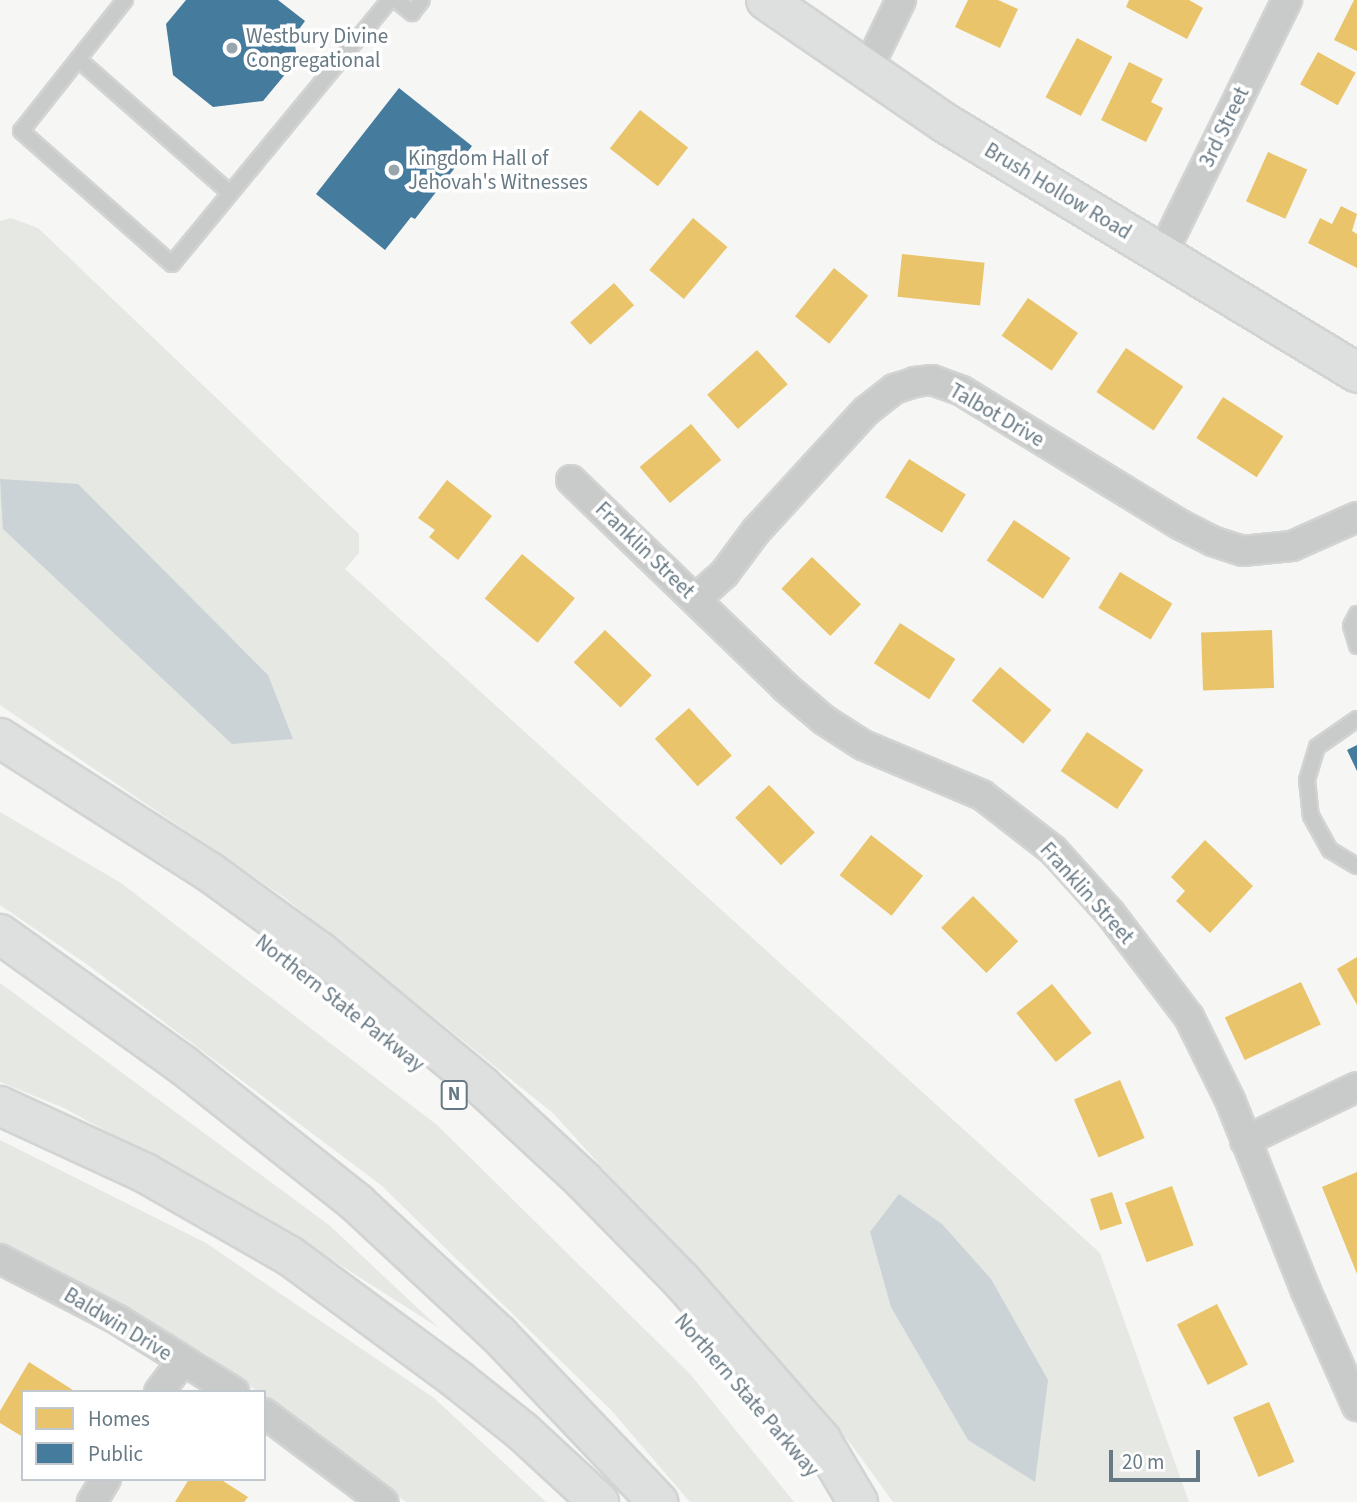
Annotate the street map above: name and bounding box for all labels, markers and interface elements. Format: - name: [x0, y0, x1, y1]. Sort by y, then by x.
- place label: Westbury Divine Congregational: [246, 23, 388, 73]
- marker: Westbury Divine Congregational: [224, 40, 240, 56]
- street label: 3rd Street: [1194, 83, 1254, 171]
- street label: Brush Hollow Road: [980, 137, 1136, 245]
- place label: Kingdom Hall of Jehovah's Witnesses: [408, 145, 588, 195]
- marker: Kingdom Hall of Jehovah's Witnesses: [386, 162, 402, 178]
- street label: Talbot Drive: [945, 378, 1049, 452]
- street label: Franklin Street: [590, 496, 700, 604]
- street label: Franklin Street: [1035, 837, 1139, 949]
- street label: Northern State Parkway: [250, 929, 430, 1077]
- road number: N: [440, 1079, 468, 1110]
- street label: Baldwin Drive: [59, 1282, 177, 1366]
- street label: Northern State Parkway: [669, 1308, 825, 1482]
- legend: [21, 1390, 266, 1481]
- text: Homes: [88, 1404, 150, 1434]
- scale bar: [1112, 1436, 1203, 1480]
- text: Public: [88, 1439, 143, 1469]
- text: 20 m: [1122, 1447, 1164, 1477]

